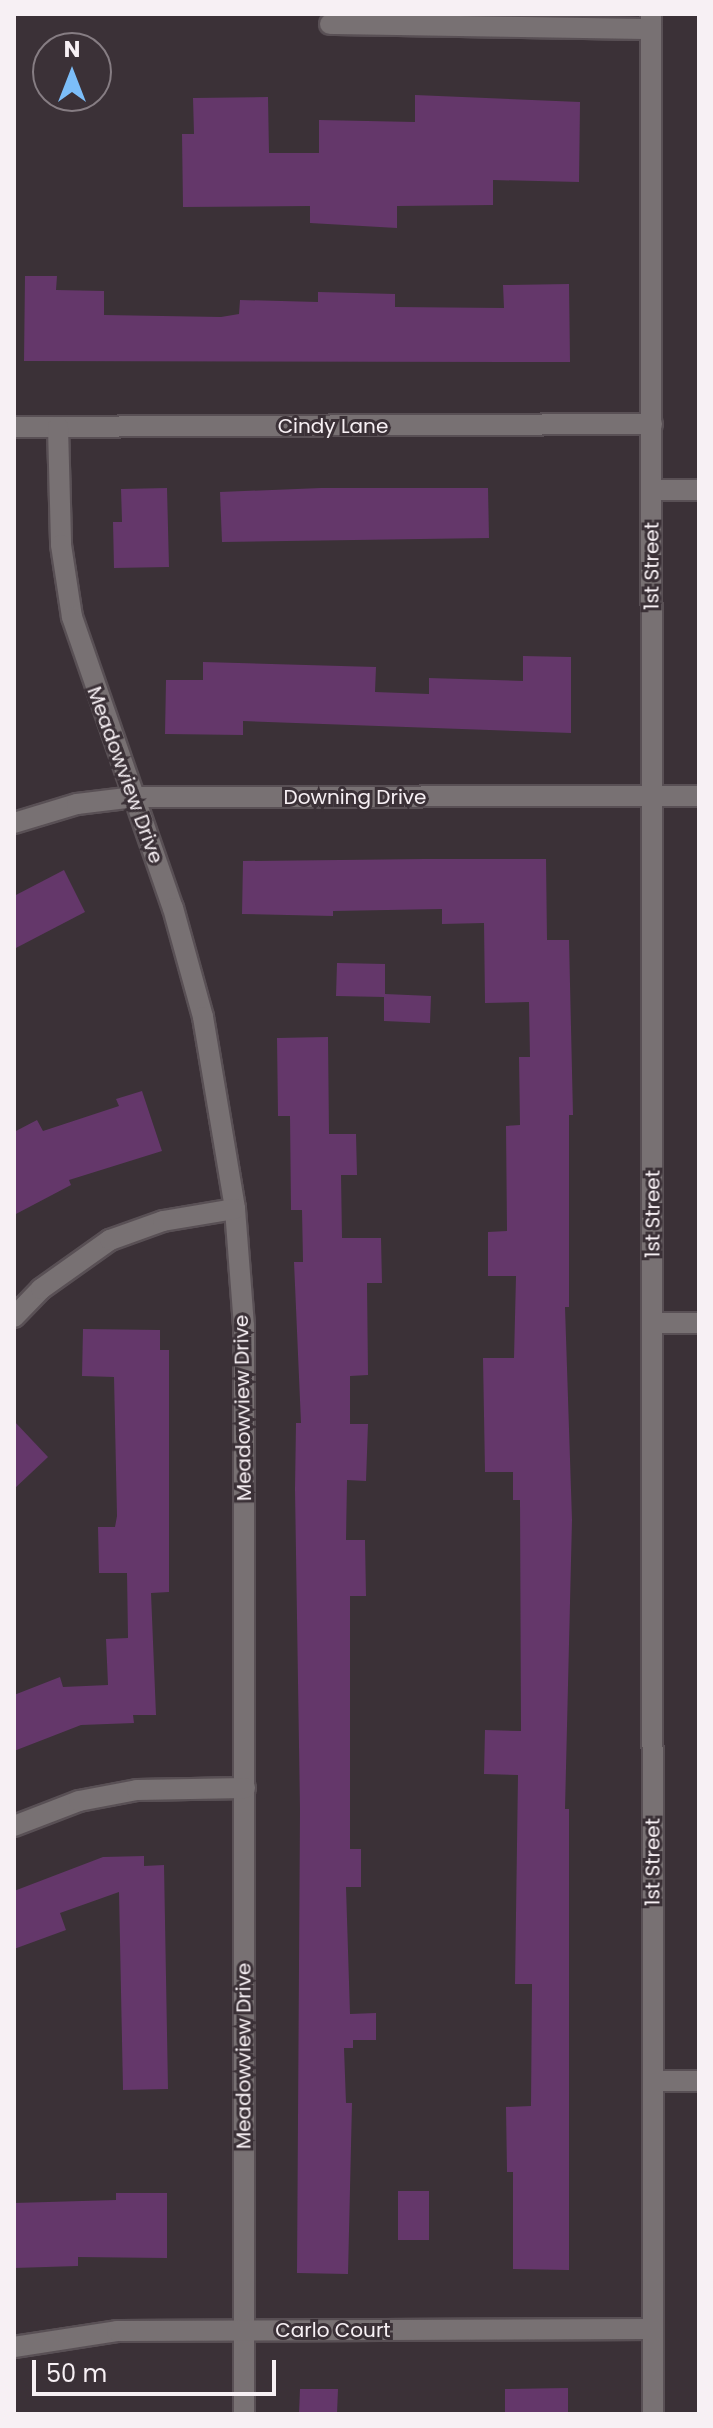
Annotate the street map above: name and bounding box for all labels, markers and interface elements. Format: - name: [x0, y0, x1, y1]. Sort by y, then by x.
- north arrow: [32, 32, 112, 112]
- text: N: [64, 34, 80, 65]
- street label: Cindy Lane: [278, 414, 388, 438]
- street label: 1st Street: [640, 522, 664, 610]
- street label: Meadowview Drive: [82, 683, 168, 867]
- street label: Downing Drive: [284, 785, 426, 809]
- street label: 1st Street: [641, 1170, 665, 1258]
- street label: Meadowview Drive: [229, 1315, 257, 1501]
- street label: 1st Street: [641, 1818, 665, 1906]
- street label: Meadowview Drive: [232, 1963, 256, 2149]
- street label: Carlo Court: [275, 2318, 391, 2342]
- scale bar: [36, 2344, 280, 2394]
- text: 50 m: [46, 2357, 107, 2390]

